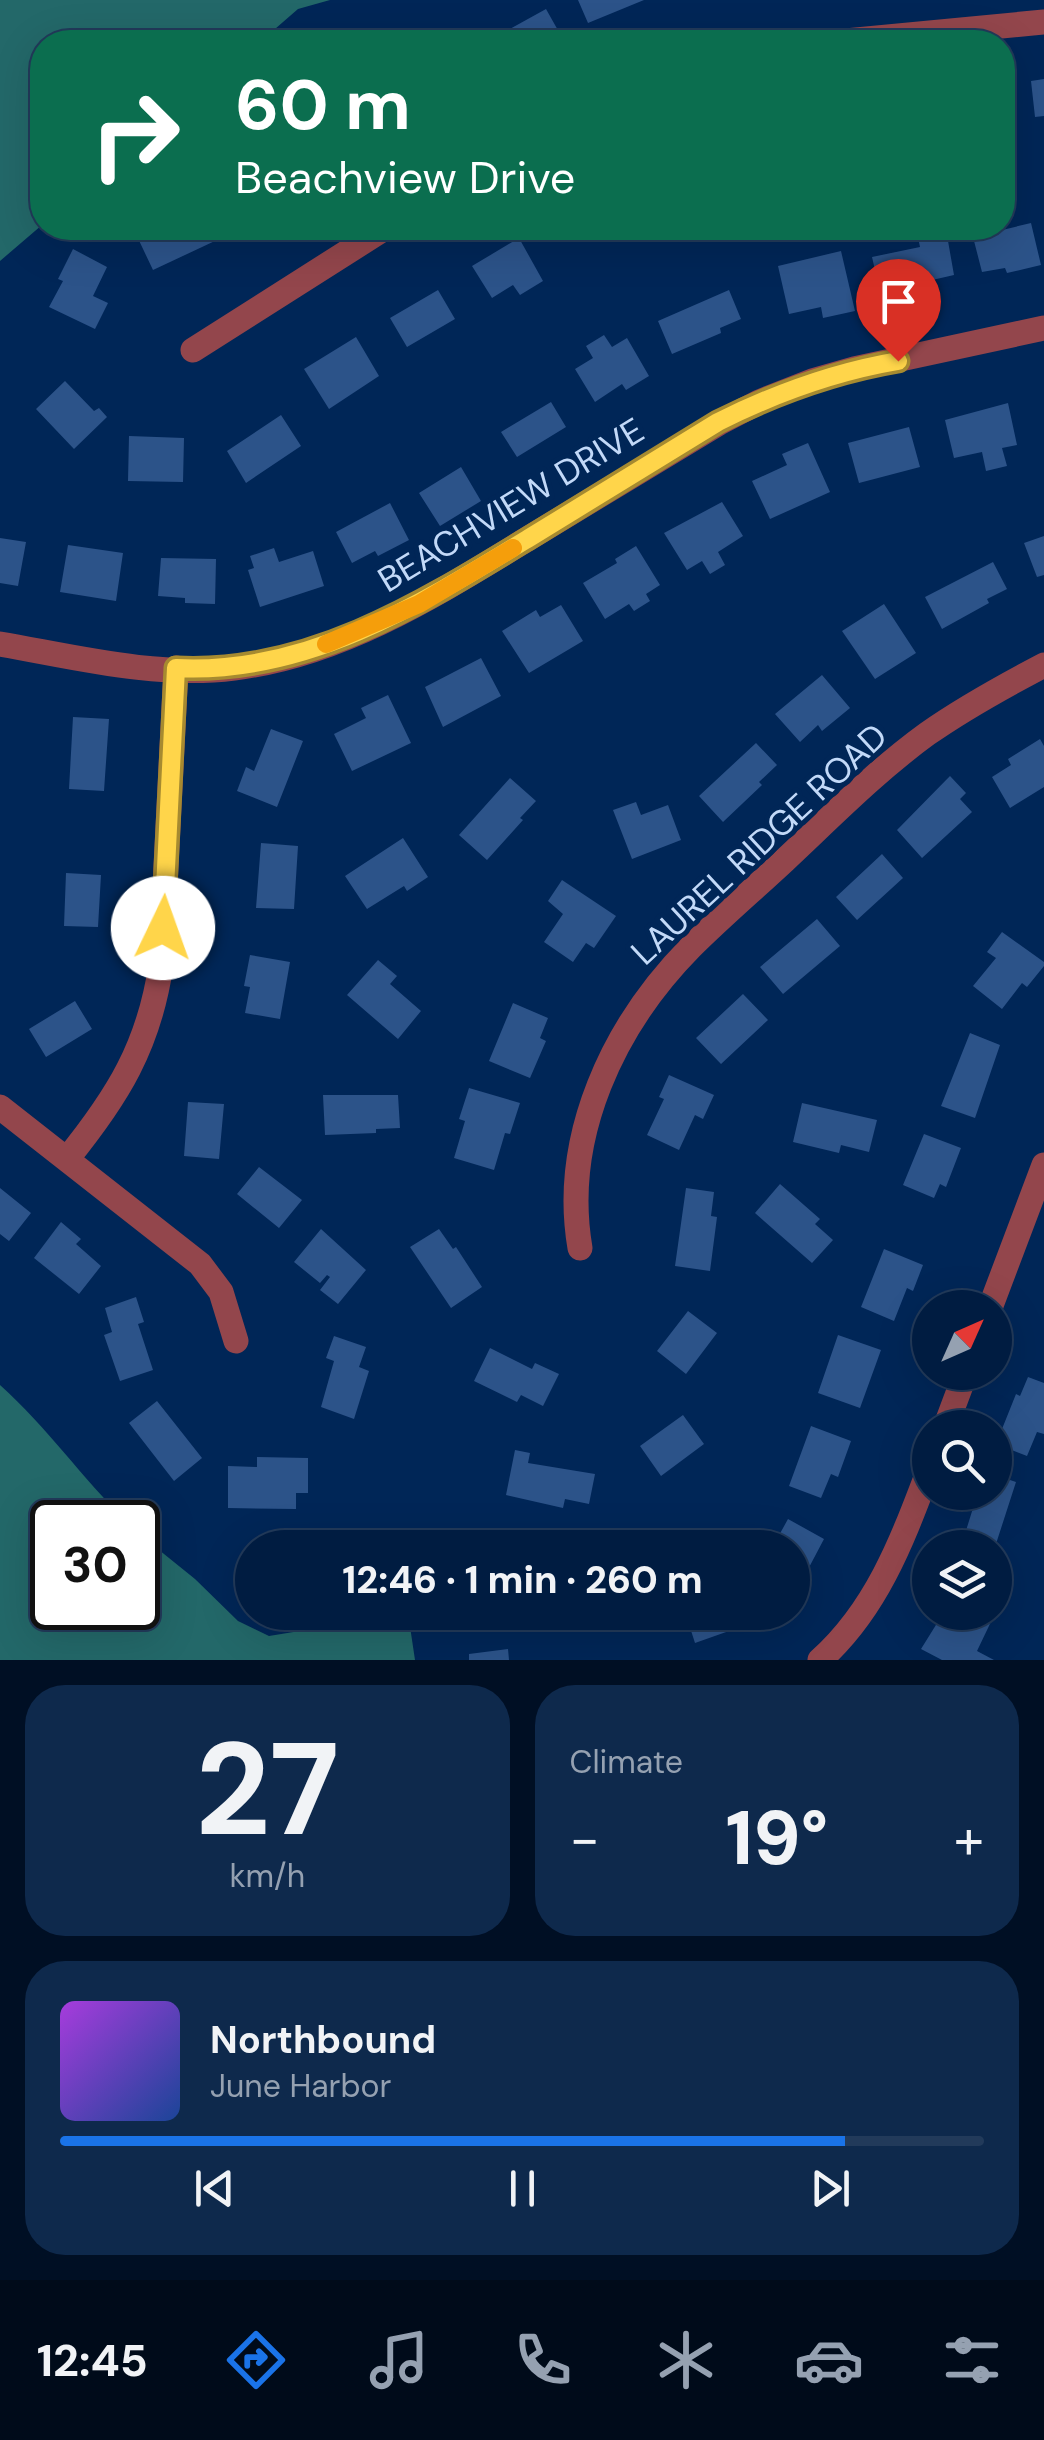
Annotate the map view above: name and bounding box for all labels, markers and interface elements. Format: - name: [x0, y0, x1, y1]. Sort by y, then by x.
- text: 60 m: [235, 60, 411, 151]
- icon: right: [70, 70, 200, 200]
- text: Beachview Drive: [235, 148, 575, 207]
- pin: [856, 259, 941, 362]
- icon: arrive: [871, 274, 926, 329]
- street label: BEACHVIEW DRIVE: [370, 407, 652, 603]
- street label: LAUREL RIDGE ROAD: [621, 713, 897, 975]
- position arrow: [111, 876, 215, 980]
- north arrow: [912, 1290, 1012, 1390]
- map controls: [912, 1290, 1012, 1630]
- button: search: [912, 1410, 1012, 1510]
- speed limit sign: 30: [30, 1500, 160, 1630]
- button: layers: [912, 1530, 1012, 1630]
- text: 12:46 · 1 min · 260 m: [342, 1555, 703, 1605]
- text: 27: [195, 1705, 339, 1874]
- text: Climate: [570, 1741, 683, 1783]
- text: 19°: [725, 1790, 828, 1887]
- text: −: [570, 1803, 600, 1875]
- text: +: [954, 1803, 984, 1875]
- text: km/h: [229, 1855, 305, 1897]
- text: Northbound: [210, 2015, 436, 2065]
- text: June Harbor: [210, 2065, 391, 2107]
- icon: previous: [187, 2161, 242, 2216]
- icon: pause: [495, 2161, 550, 2216]
- icon: next: [803, 2161, 858, 2216]
- icon: directions: [221, 2325, 291, 2395]
- icon: music: [364, 2325, 434, 2395]
- icon: phone: [508, 2325, 578, 2395]
- icon: climate: [651, 2325, 721, 2395]
- icon: car: [794, 2325, 864, 2395]
- icon: filters: [937, 2325, 1007, 2395]
- text: 12:45: [37, 2331, 148, 2390]

